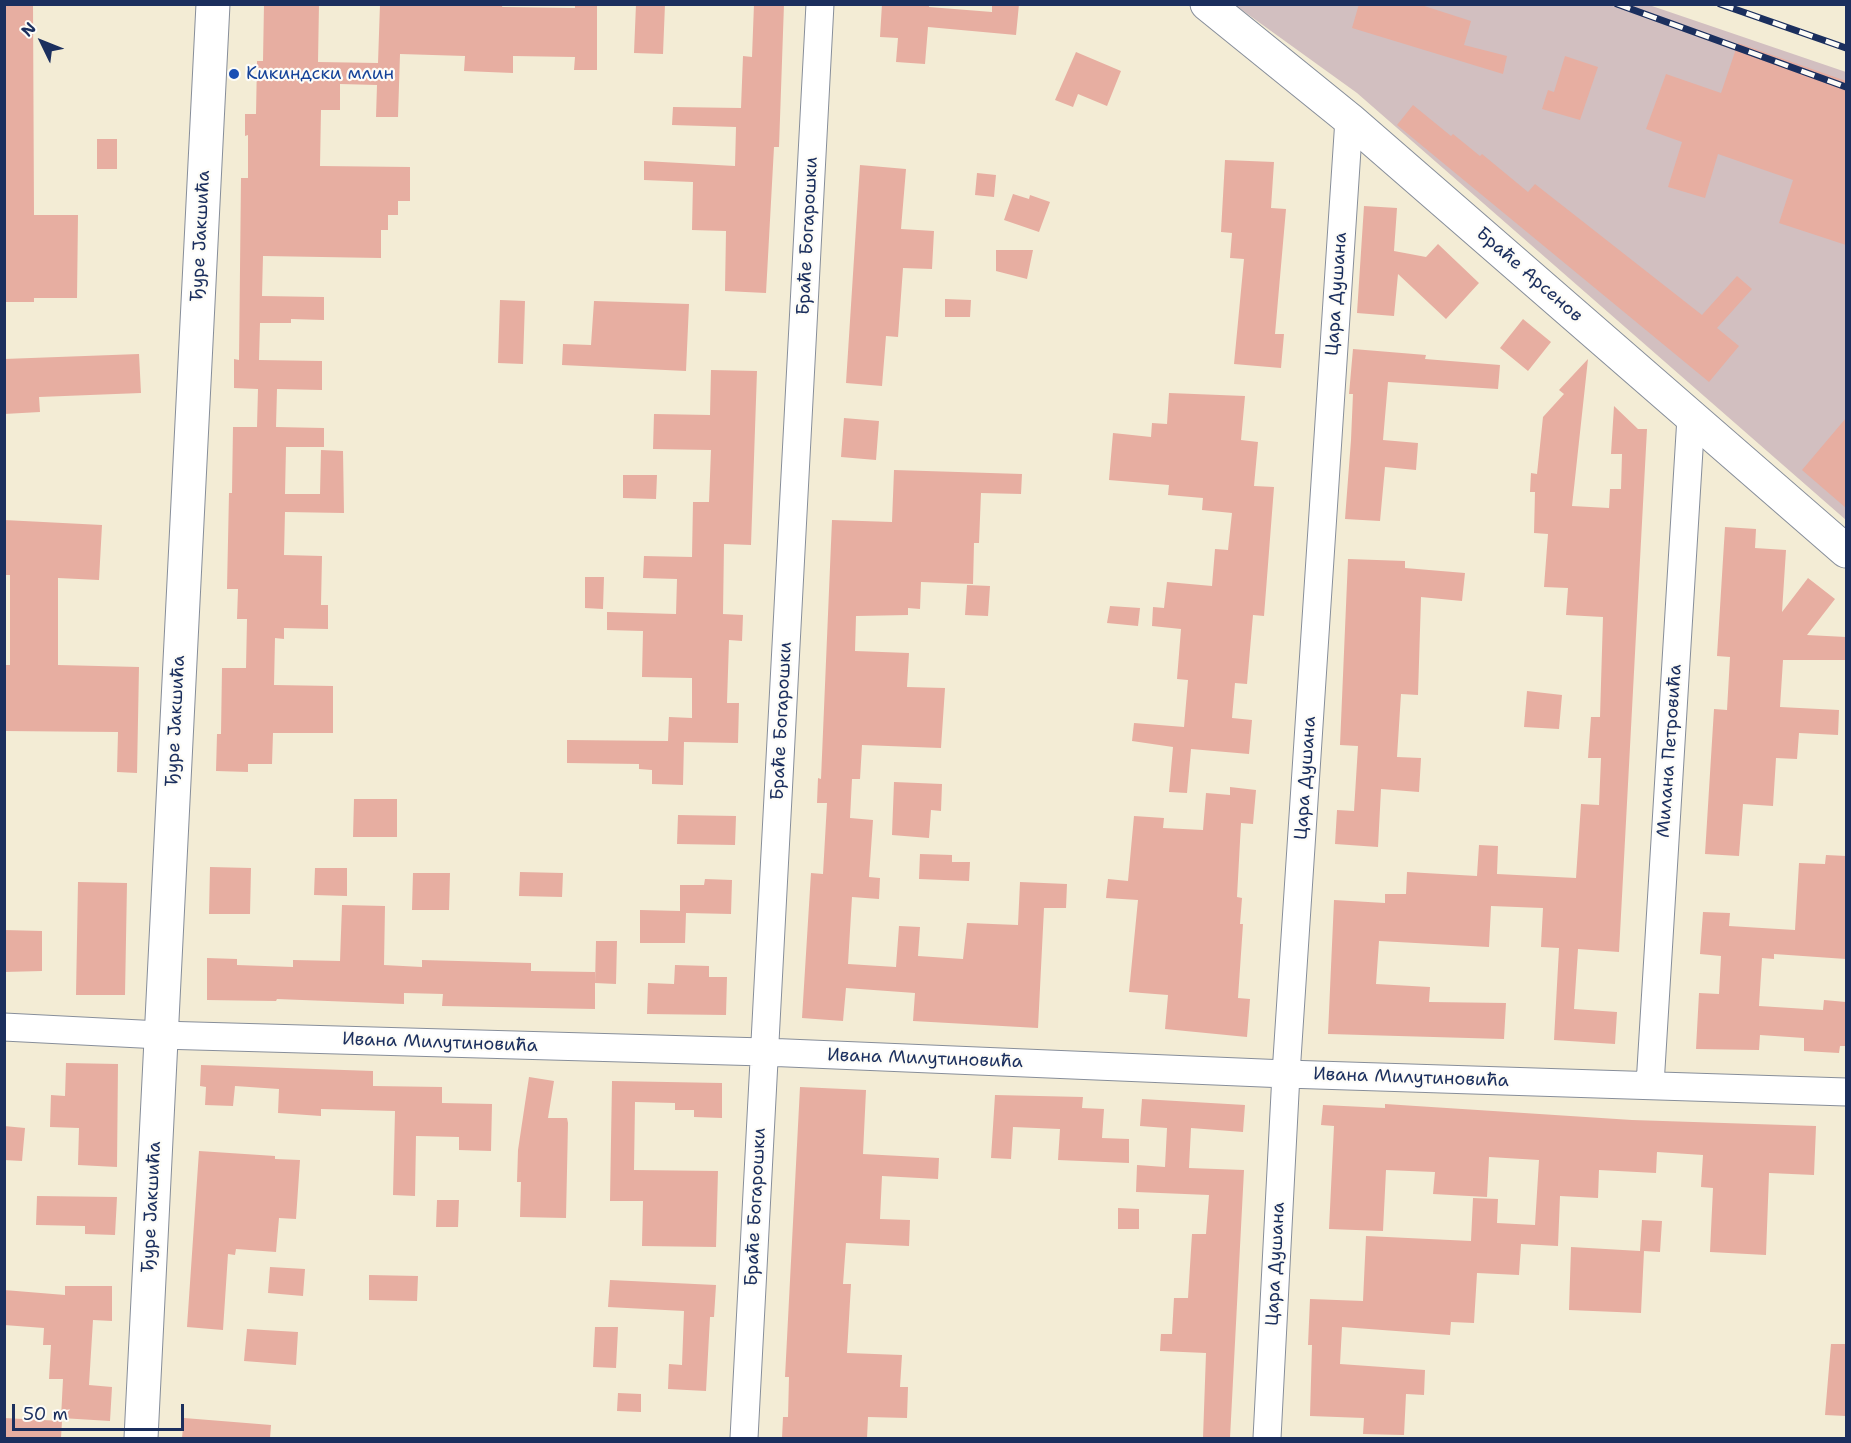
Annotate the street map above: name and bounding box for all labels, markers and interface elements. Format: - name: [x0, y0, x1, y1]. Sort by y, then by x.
- north arrow: [12, 12, 72, 72]
- text: N: [16, 18, 40, 41]
- place label: Кикиндски млин: [246, 63, 394, 85]
- marker: Кикиндски млин: [227, 67, 241, 81]
- street label: Браће Богарошки: [793, 156, 823, 316]
- street label: Ђуре Јакшића: [187, 170, 215, 302]
- street label: Браће Арсенов: [1472, 223, 1586, 327]
- street label: Цара Душана: [1322, 231, 1352, 357]
- street label: Браће Богарошки: [767, 641, 797, 801]
- street label: Ђуре Јакшића: [162, 655, 190, 787]
- street label: Милана Петровића: [1653, 664, 1687, 838]
- street label: Цара Душана: [1291, 715, 1321, 841]
- street label: Ивана Милутиновића: [342, 1029, 538, 1057]
- street label: Ивана Милутиновића: [827, 1045, 1023, 1073]
- street label: Ивана Милутиновића: [1313, 1064, 1509, 1092]
- street label: Браће Богарошки: [741, 1127, 771, 1287]
- street label: Ђуре Јакшића: [138, 1141, 166, 1273]
- street label: Цара Душана: [1262, 1202, 1290, 1326]
- scale bar: [15, 1392, 188, 1430]
- text: 50 m: [23, 1402, 68, 1426]

